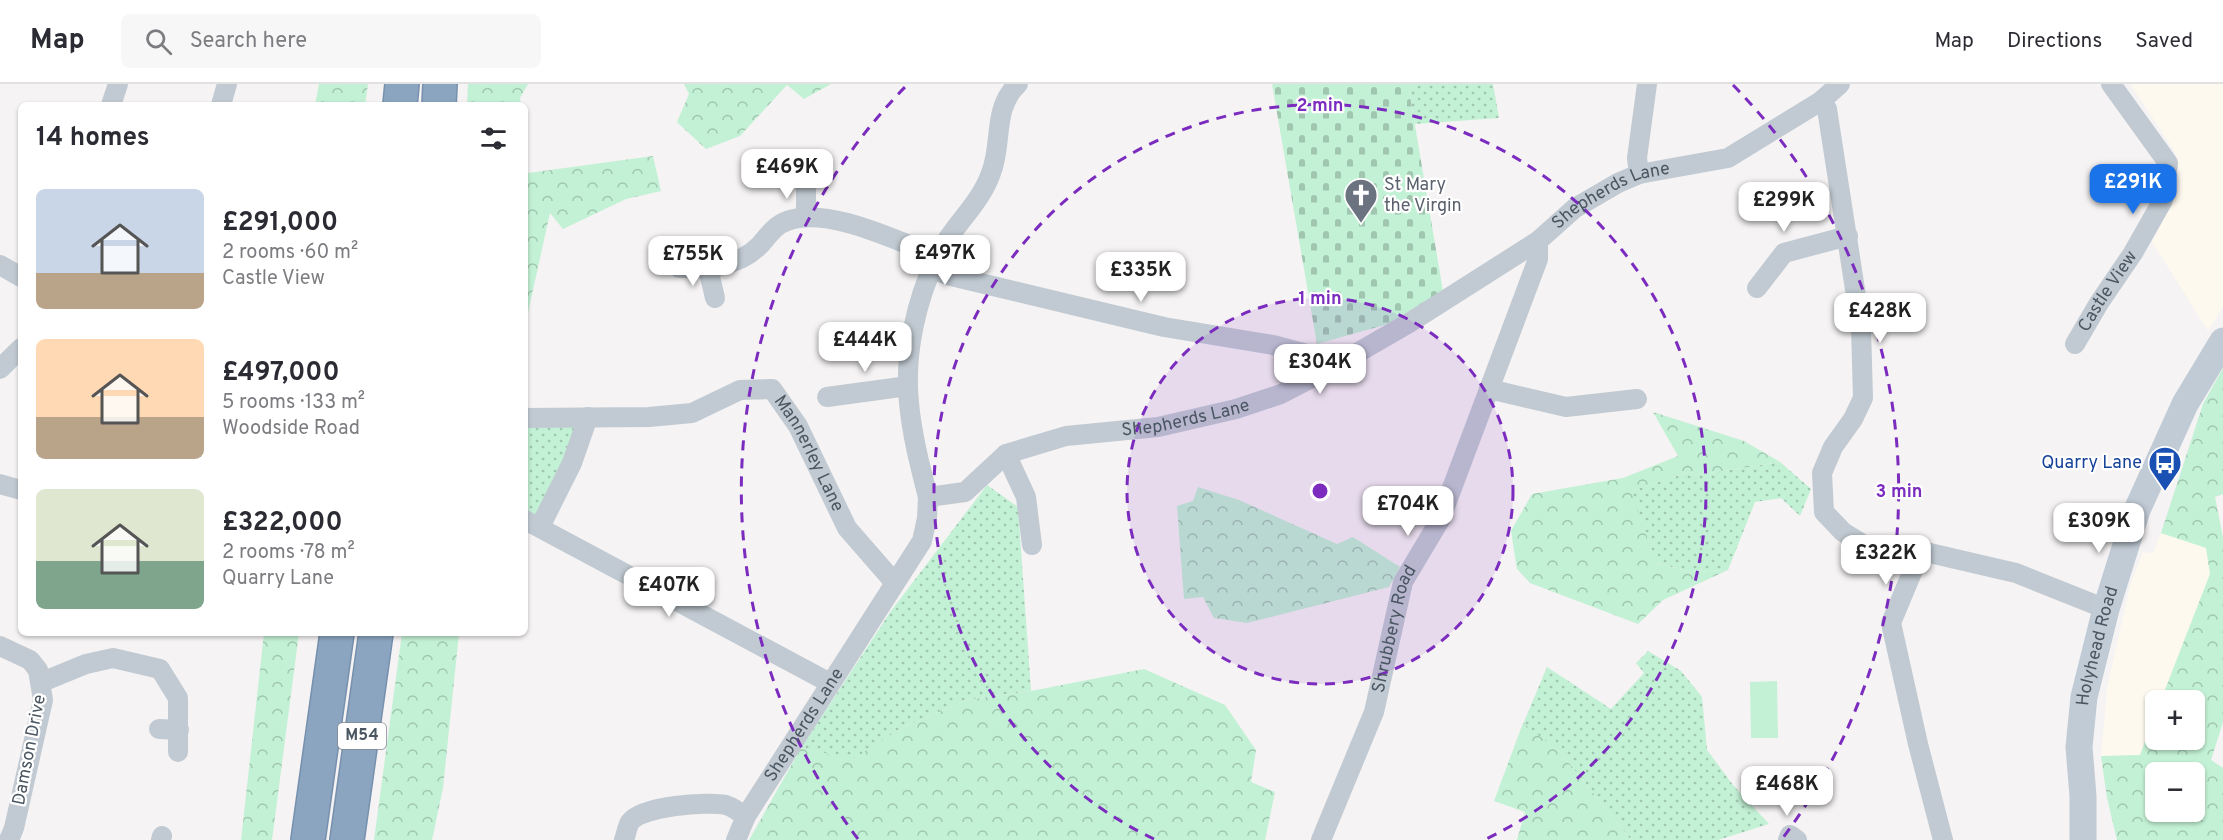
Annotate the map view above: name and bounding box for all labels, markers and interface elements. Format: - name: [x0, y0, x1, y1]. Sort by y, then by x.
- search box: [121, 14, 541, 68]
- text: Map: [30, 23, 85, 59]
- icon: search: [142, 25, 175, 58]
- text: Search here: [190, 28, 307, 55]
- text: Map: [1934, 28, 1974, 55]
- text: Directions: [2007, 28, 2102, 55]
- text: Saved: [2135, 28, 2193, 55]
- text: 2 min: [1296, 95, 1344, 118]
- text: 14 homes: [36, 122, 150, 155]
- icon: filters: [477, 122, 510, 155]
- pin: £469K: [745, 149, 829, 200]
- text: £469K: [755, 155, 819, 181]
- street label: Shepherds Lane: [1547, 157, 1672, 235]
- pin: £291K: [2091, 164, 2175, 215]
- text: £291K: [2104, 170, 2162, 196]
- place label: St Mary the Virgin: [1384, 174, 1462, 218]
- church icon: St Mary the Virgin: [1343, 177, 1379, 224]
- pin: £299K: [1742, 182, 1826, 233]
- text: £299K: [1752, 188, 1816, 214]
- text: £291,000: [222, 207, 338, 240]
- icon: home: [84, 213, 156, 285]
- pin: £497K: [903, 235, 987, 286]
- pin: £755K: [651, 236, 735, 287]
- text: 2 rooms · 60 m²: [222, 240, 358, 266]
- text: £497K: [914, 241, 976, 267]
- text: £755K: [662, 242, 724, 268]
- street label: Castle View: [2073, 246, 2143, 336]
- pin: £335K: [1099, 252, 1183, 303]
- text: £335K: [1110, 258, 1172, 284]
- text: Castle View: [222, 266, 325, 292]
- text: 1 min: [1298, 288, 1342, 311]
- pin: £428K: [1838, 293, 1922, 344]
- text: £428K: [1848, 299, 1912, 325]
- pin: £444K: [823, 322, 907, 373]
- text: £444K: [833, 328, 897, 354]
- pin: £304K: [1278, 344, 1362, 395]
- text: £304K: [1288, 350, 1352, 376]
- text: £497,000: [222, 357, 340, 390]
- icon: home: [84, 363, 156, 435]
- text: 5 rooms · 133 m²: [222, 390, 365, 416]
- street label: Mannerley Lane: [768, 391, 849, 516]
- street label: Shepherds Lane: [1120, 394, 1253, 442]
- text: Woodside Road: [222, 416, 360, 442]
- bus stop icon: Quarry Lane: [2147, 445, 2183, 492]
- place label: Quarry Lane: [2041, 452, 2142, 475]
- centre of rings: [1310, 481, 1330, 501]
- text: 3 min: [1876, 481, 1922, 504]
- pin: £704K: [1366, 486, 1450, 537]
- text: £704K: [1377, 492, 1440, 518]
- pin: £309K: [2057, 503, 2141, 554]
- text: £322,000: [222, 507, 343, 540]
- text: £309K: [2067, 509, 2131, 535]
- icon: home: [84, 513, 156, 585]
- pin: £322K: [1844, 535, 1928, 586]
- text: 2 rooms · 78 m²: [222, 540, 355, 566]
- text: £322K: [1855, 541, 1917, 567]
- street label: Shrubbery Road: [1367, 561, 1422, 695]
- text: Quarry Lane: [222, 566, 334, 592]
- pin: £407K: [627, 567, 711, 618]
- text: £407K: [638, 573, 700, 599]
- street label: Holyhead Road: [2072, 583, 2124, 707]
- street label: Shepherds Lane: [759, 664, 849, 786]
- map controls: [2145, 690, 2205, 822]
- button: +: [2145, 690, 2205, 750]
- street label: Damson Drive: [8, 693, 52, 807]
- road number: M54: [338, 723, 386, 749]
- button: −: [2145, 762, 2205, 822]
- pin: £468K: [1745, 766, 1829, 817]
- text: £468K: [1755, 772, 1819, 798]

